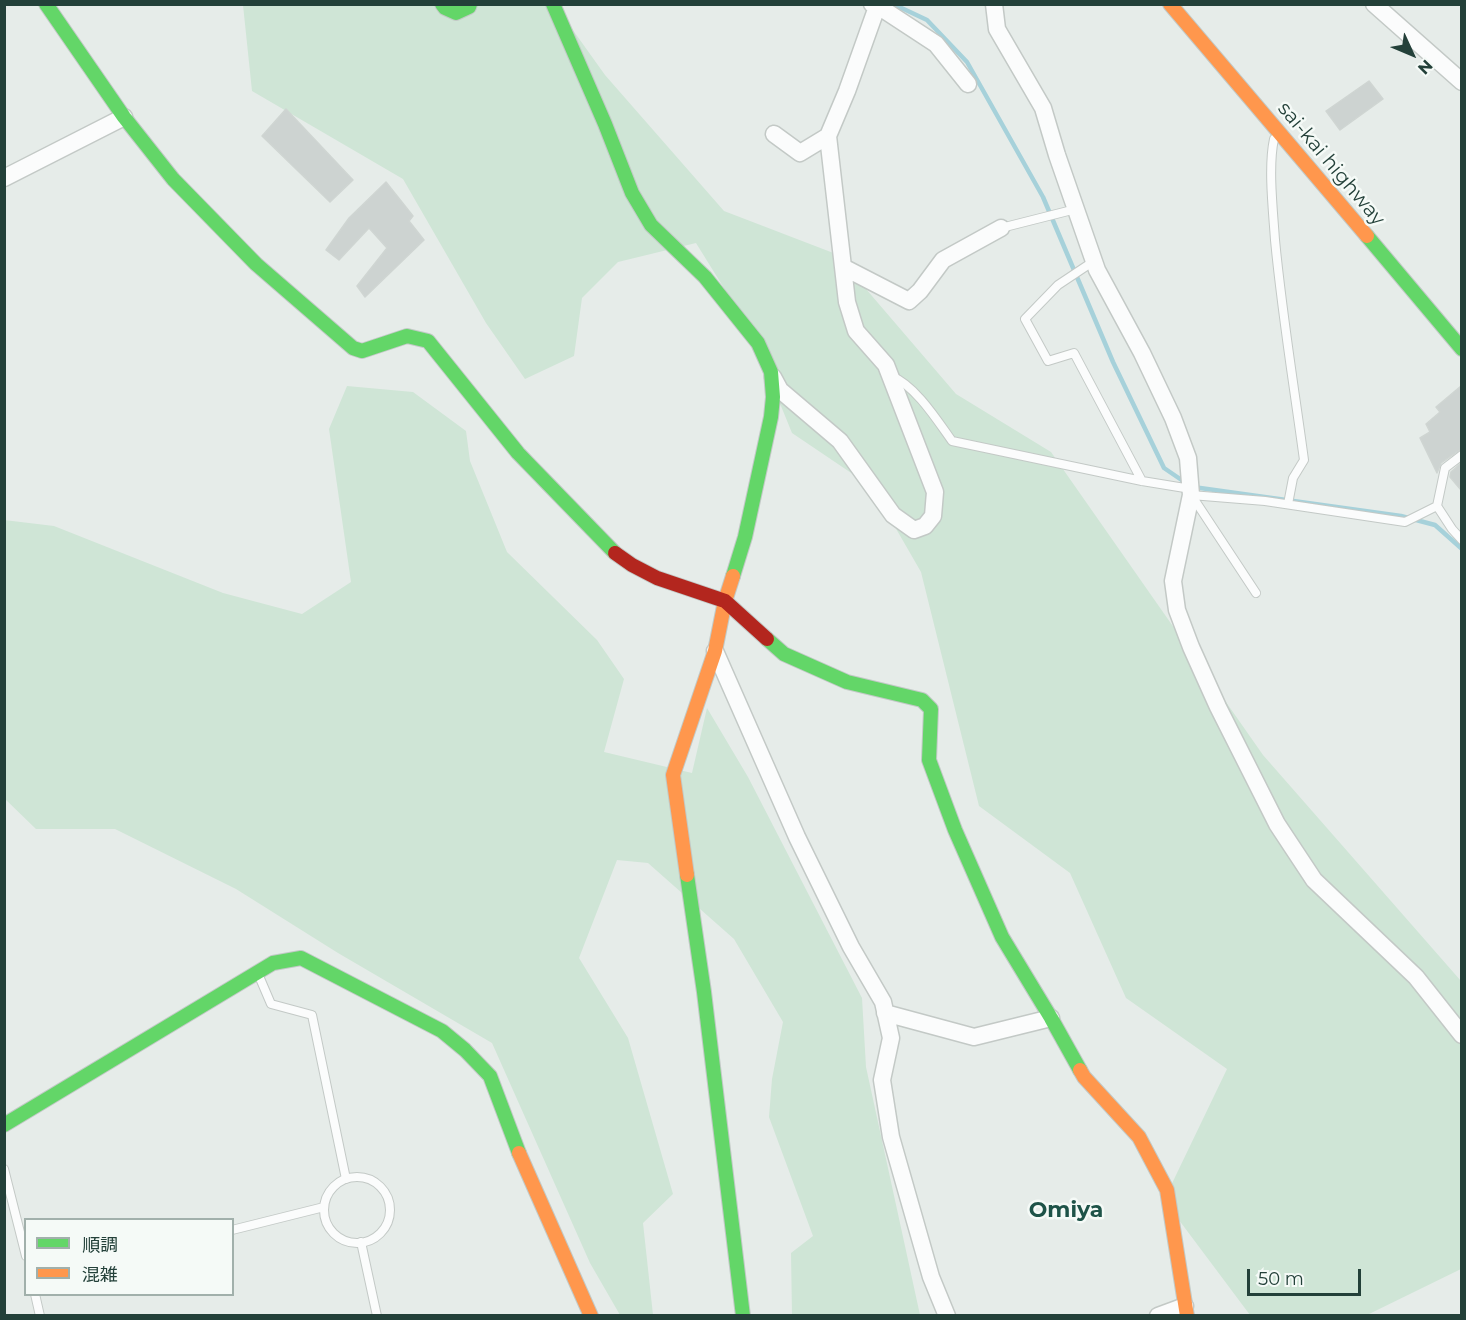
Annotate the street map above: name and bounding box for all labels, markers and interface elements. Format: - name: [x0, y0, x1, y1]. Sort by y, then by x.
- north arrow: [1382, 24, 1442, 84]
- text: N: [1414, 56, 1437, 78]
- street label: sai-kai highway: [1272, 97, 1390, 231]
- district label: Omiya: [1029, 1198, 1103, 1224]
- legend: [24, 1218, 234, 1296]
- text: 順調: [82, 1234, 118, 1256]
- scale bar: [1250, 1257, 1364, 1295]
- text: 混雑: [82, 1264, 118, 1286]
- text: 50 m: [1258, 1268, 1304, 1290]

